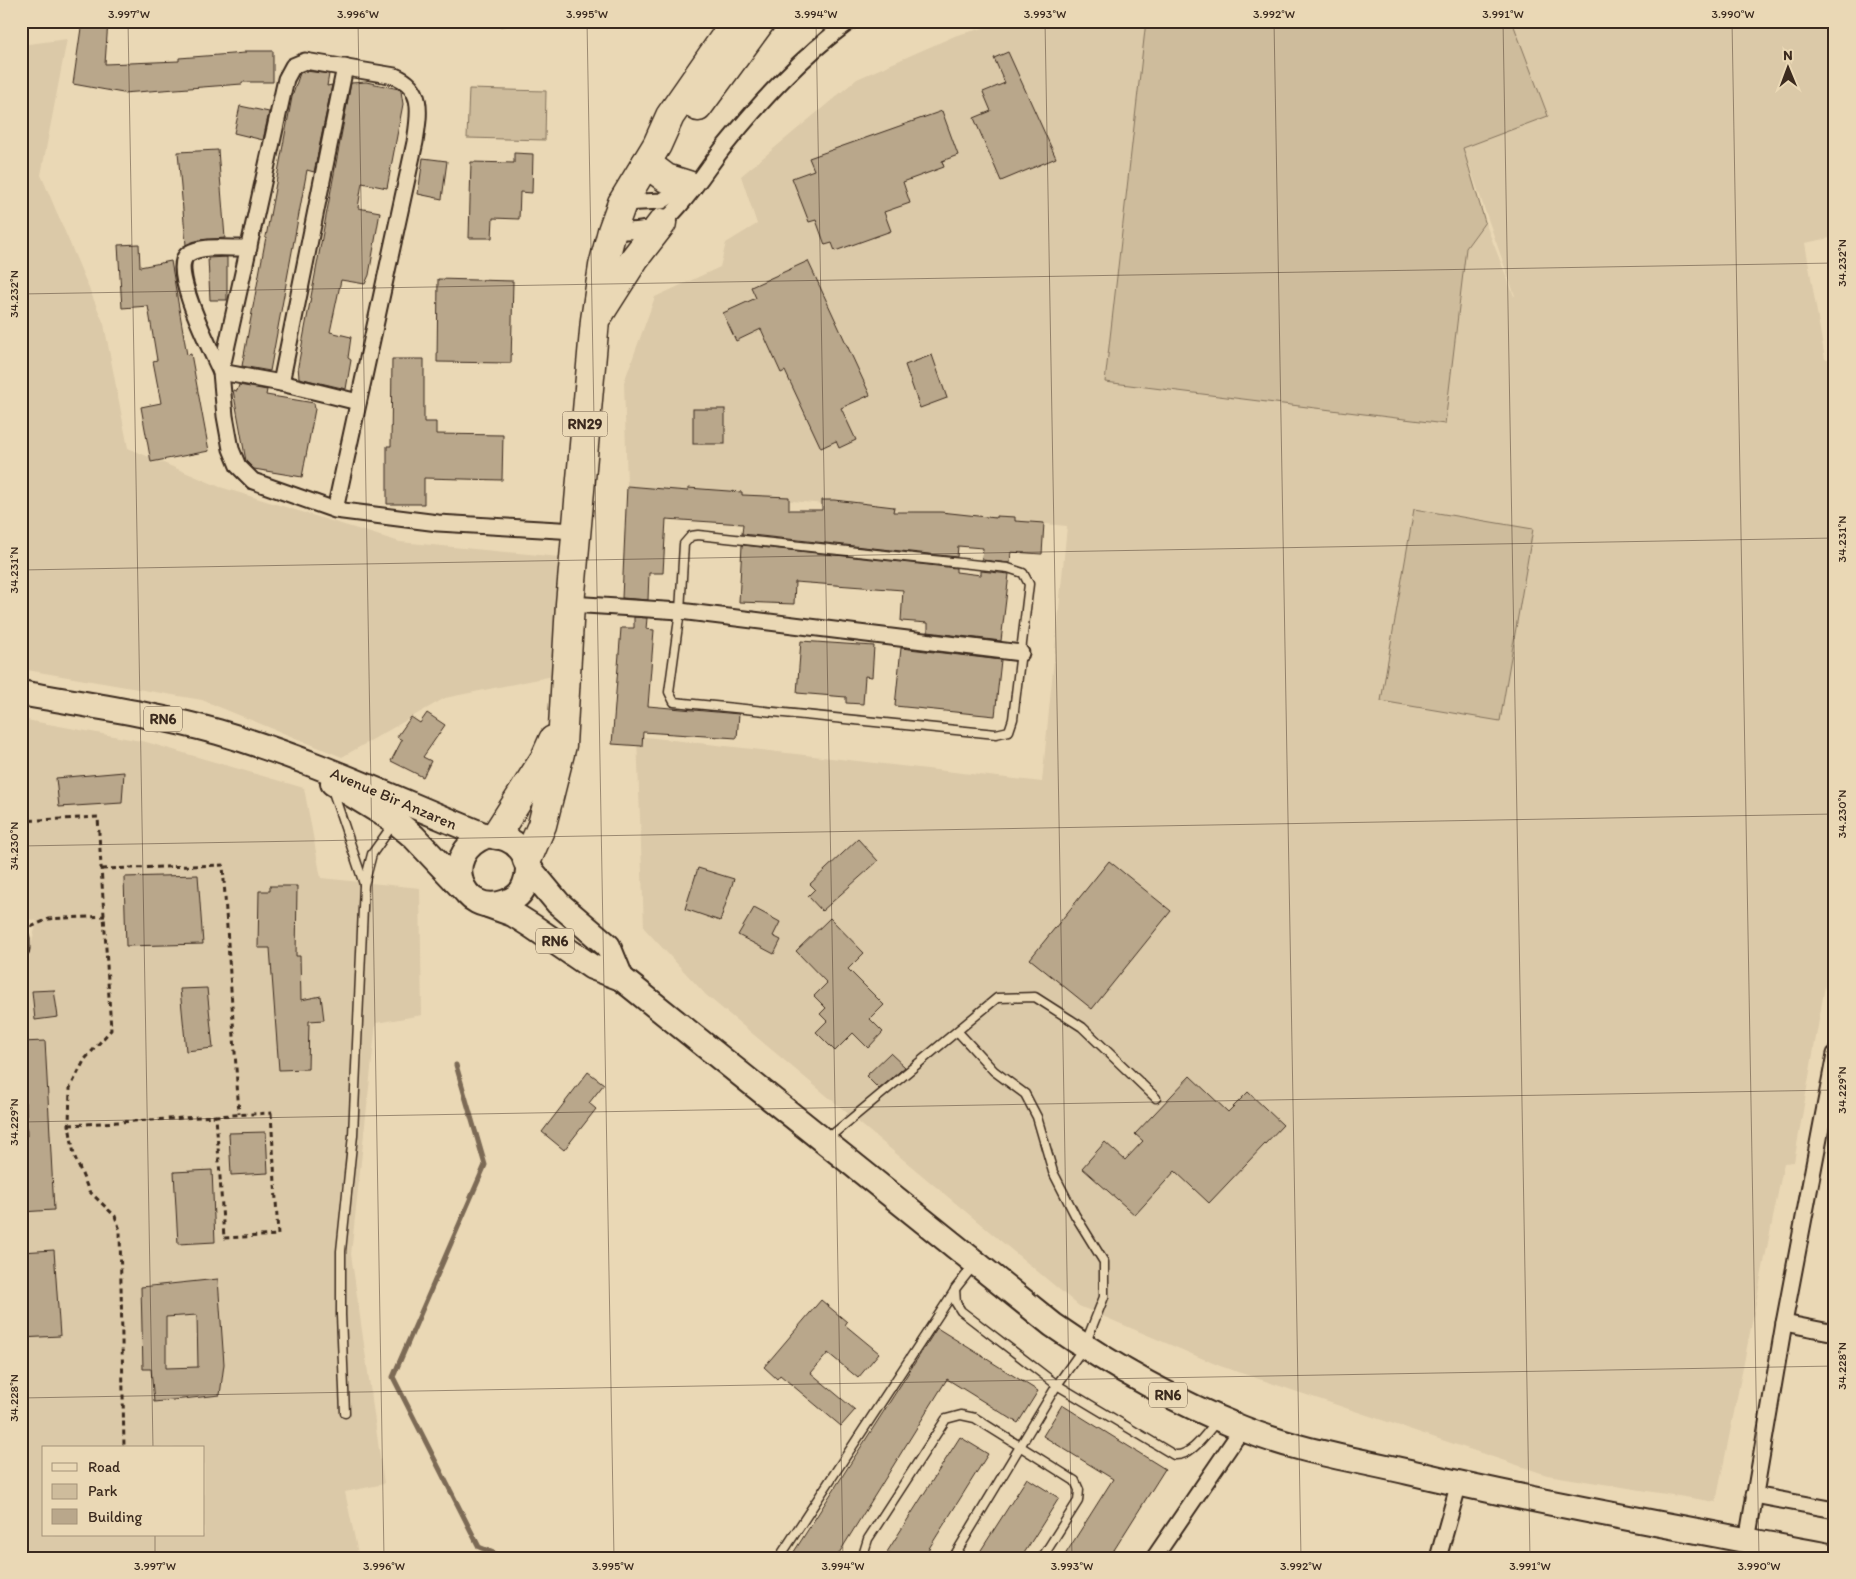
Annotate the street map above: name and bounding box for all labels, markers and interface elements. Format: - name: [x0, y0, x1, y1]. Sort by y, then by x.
- text: 3.997°W: [108, 7, 150, 21]
- text: 3.996°W: [337, 7, 379, 21]
- text: 3.995°W: [566, 7, 608, 21]
- text: 3.994°W: [794, 7, 838, 21]
- text: 3.993°W: [1024, 7, 1066, 21]
- text: 3.992°W: [1253, 7, 1295, 21]
- text: 3.991°W: [1482, 7, 1524, 21]
- text: 3.990°W: [1711, 7, 1755, 21]
- north arrow: [1764, 42, 1814, 92]
- text: N: [1783, 47, 1793, 64]
- text: 34.232°N: [1835, 239, 1849, 287]
- text: 34.232°N: [7, 270, 21, 318]
- road number: RN29: [562, 412, 608, 436]
- text: 34.231°N: [1835, 516, 1849, 562]
- text: 34.231°N: [7, 547, 21, 593]
- road number: RN6: [144, 706, 182, 732]
- street label: Avenue Bir Anzaren: [328, 763, 460, 834]
- text: 34.230°N: [1835, 790, 1849, 838]
- text: 34.230°N: [7, 822, 21, 870]
- road number: RN6: [536, 928, 574, 954]
- text: 34.229°N: [1835, 1066, 1849, 1114]
- text: 34.229°N: [7, 1098, 21, 1146]
- text: 34.228°N: [1835, 1342, 1849, 1390]
- text: 34.228°N: [7, 1374, 21, 1422]
- road number: RN6: [1149, 1382, 1187, 1408]
- legend: [42, 1446, 205, 1536]
- text: Road: [88, 1458, 121, 1476]
- text: Park: [88, 1482, 118, 1500]
- text: Building: [88, 1508, 142, 1526]
- text: 3.997°W: [134, 1559, 176, 1573]
- text: 3.996°W: [363, 1559, 405, 1573]
- text: 3.995°W: [592, 1559, 634, 1573]
- text: 3.994°W: [821, 1559, 865, 1573]
- text: 3.993°W: [1051, 1559, 1093, 1573]
- text: 3.992°W: [1280, 1559, 1322, 1573]
- text: 3.991°W: [1509, 1559, 1551, 1573]
- text: 3.990°W: [1737, 1559, 1781, 1573]

